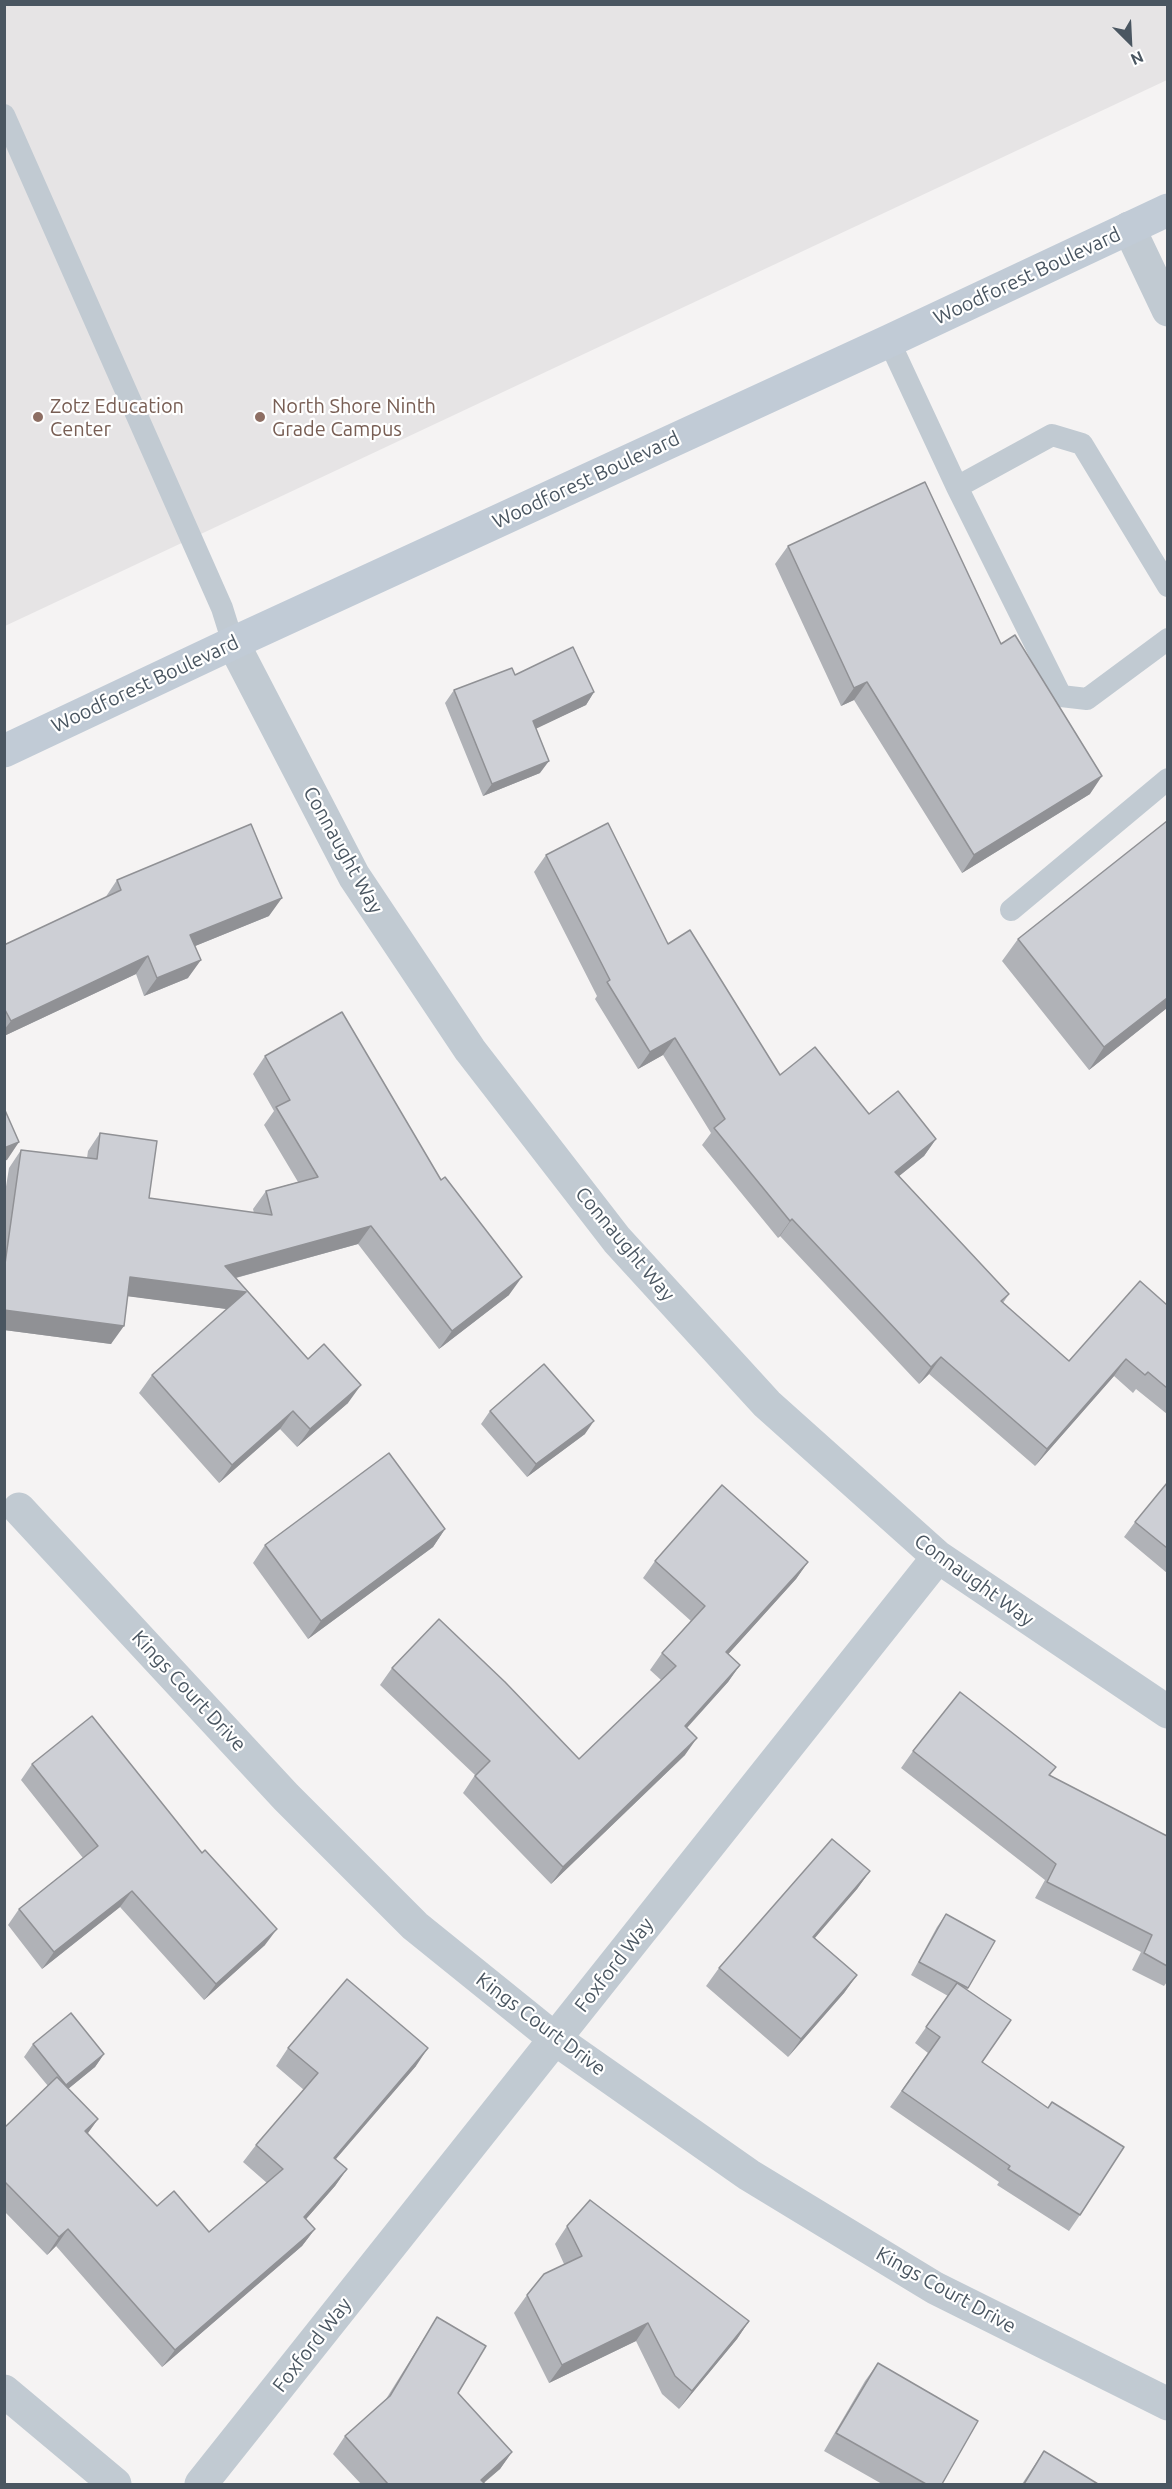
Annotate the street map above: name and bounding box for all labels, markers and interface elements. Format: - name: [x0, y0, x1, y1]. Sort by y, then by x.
- north arrow: [1100, 12, 1160, 72]
- text: N: [1128, 48, 1146, 69]
- street label: Woodforest Boulevard: [930, 222, 1124, 330]
- place label: Zotz Education Center: [50, 394, 184, 441]
- place label: North Shore Ninth Grade Campus: [272, 394, 436, 441]
- marker: Zotz Education Center: [31, 410, 45, 424]
- marker: North Shore Ninth Grade Campus: [253, 410, 267, 424]
- street label: Woodforest Boulevard: [489, 426, 683, 534]
- street label: Woodforest Boulevard: [48, 630, 242, 738]
- street label: Connaught Way: [298, 782, 388, 918]
- street label: Connaught Way: [570, 1182, 680, 1306]
- street label: Connaught Way: [910, 1529, 1038, 1631]
- street label: Kings Court Drive: [127, 1626, 251, 1756]
- street label: Foxford Way: [570, 1913, 658, 2017]
- street label: Kings Court Drive: [471, 1967, 611, 2081]
- street label: Kings Court Drive: [872, 2242, 1020, 2338]
- street label: Foxford Way: [268, 2293, 356, 2397]

